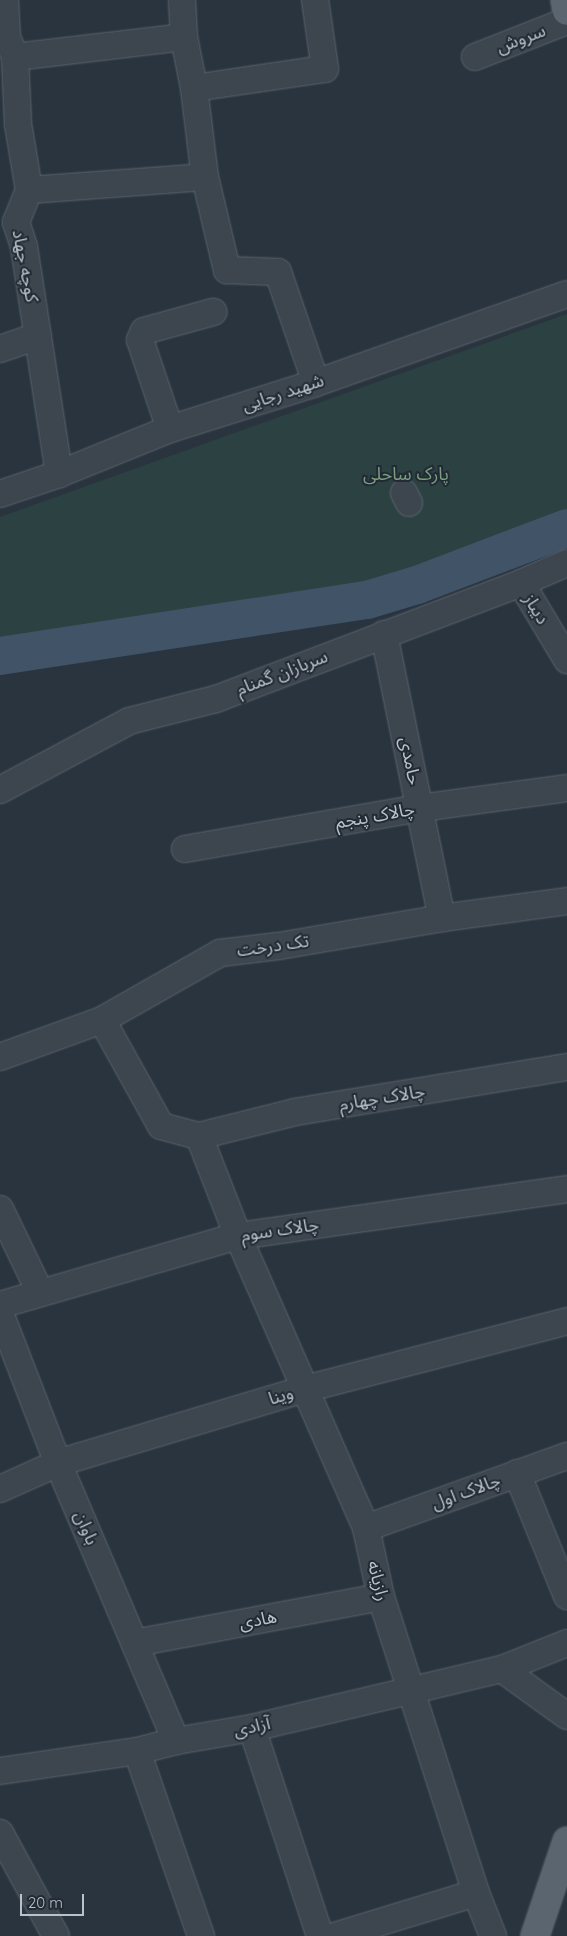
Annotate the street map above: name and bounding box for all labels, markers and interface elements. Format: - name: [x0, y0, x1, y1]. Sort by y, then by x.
- street label: سروش: [493, 20, 549, 58]
- street label: کوچه جهاد: [7, 228, 43, 304]
- street label: شهید رجایی: [239, 370, 327, 416]
- park label: پارک ساحلی: [363, 463, 449, 485]
- street label: دیباز: [519, 590, 553, 628]
- street label: سربازان گمنام: [233, 646, 331, 700]
- street label: حامدی: [395, 735, 425, 787]
- street label: چالاک پنجم: [334, 798, 416, 834]
- street label: تک درخت: [236, 930, 310, 962]
- street label: چالاک چهارم: [338, 1081, 426, 1115]
- street label: چالاک سوم: [240, 1214, 320, 1246]
- street label: وینا: [266, 1382, 296, 1410]
- street label: چالاک اول: [429, 1470, 503, 1514]
- street label: باوان: [69, 1508, 103, 1548]
- street label: رازیانه: [363, 1559, 393, 1603]
- street label: هادی: [237, 1606, 279, 1634]
- street label: آزادی: [232, 1713, 272, 1741]
- scale bar: [22, 1884, 86, 1916]
- text: 20 m: [28, 1893, 63, 1912]

